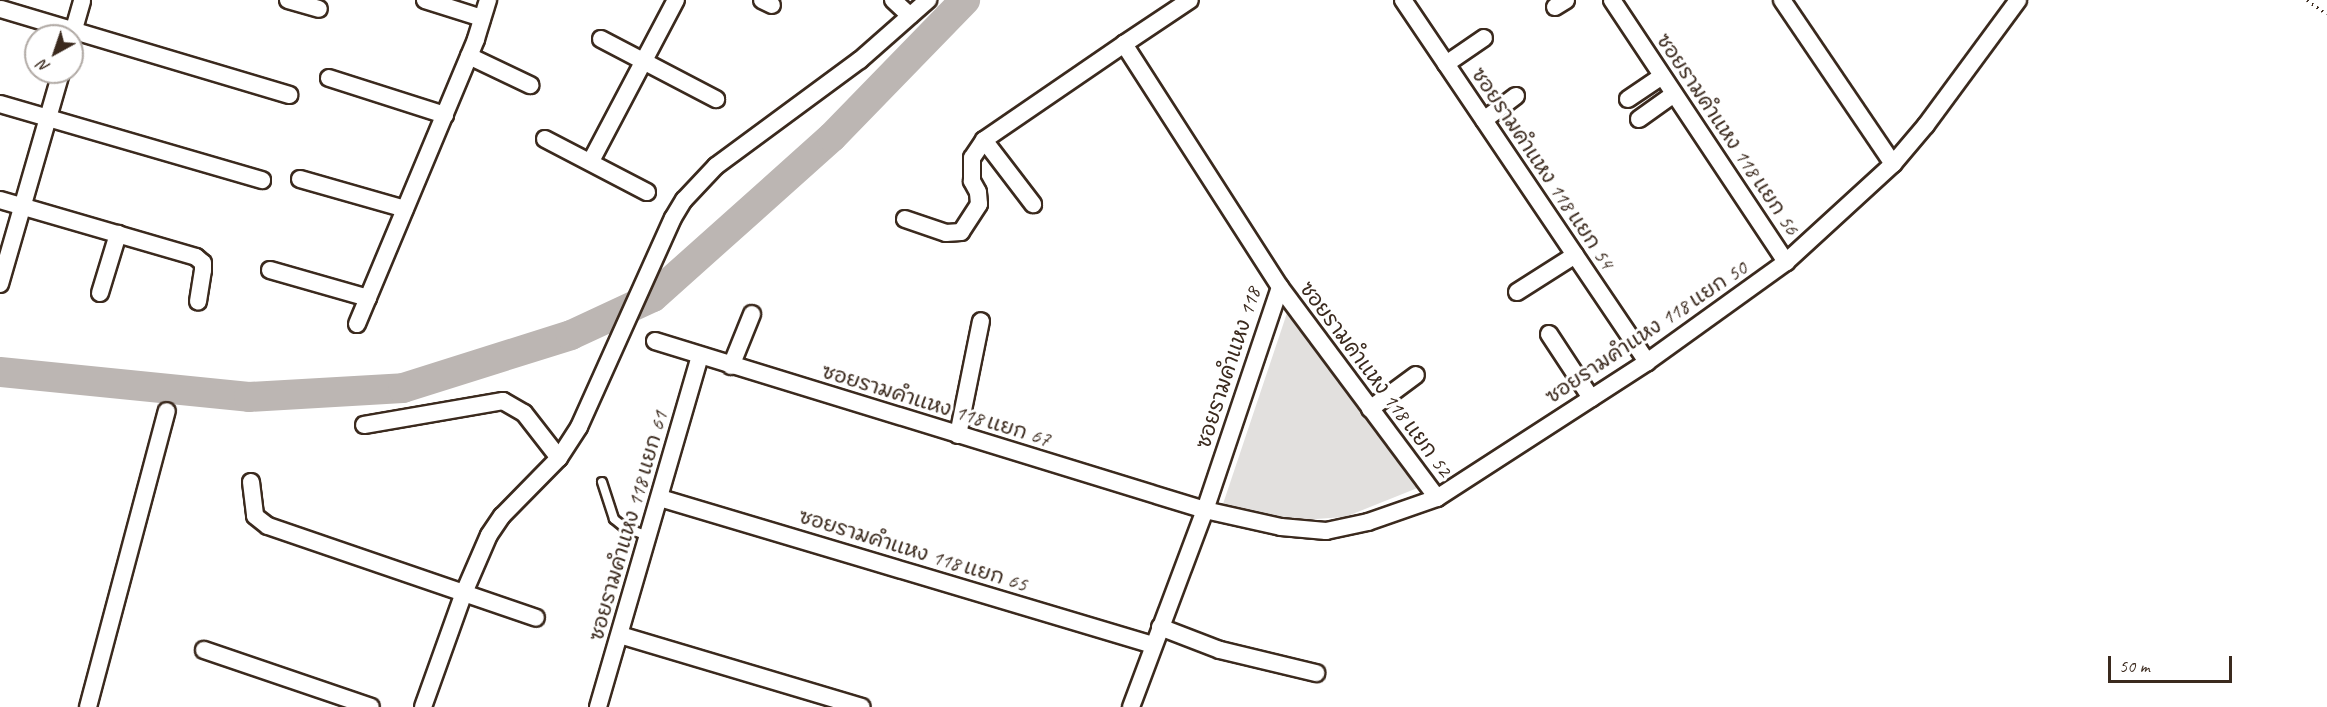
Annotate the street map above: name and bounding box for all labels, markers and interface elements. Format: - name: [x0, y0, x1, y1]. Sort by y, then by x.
- north arrow: [24, 24, 84, 84]
- street label: ซอยรามคำแหง 118 แยก 56: [1651, 28, 1805, 240]
- text: N: [33, 55, 54, 77]
- street label: ซอยรามคำแหง 118 แยก 54: [1466, 62, 1620, 274]
- street label: ซอยรามคำแหง 118 แยก 50: [1540, 255, 1752, 409]
- street label: ซอยรามคำแหง 118 แยก 52: [1294, 276, 1458, 482]
- street label: ซอยรามคำแหง 118: [1190, 284, 1266, 452]
- street label: ซอยรามคำแหง 118 แยก 67: [819, 358, 1053, 452]
- street label: ซอยรามคำแหง 118 แยก 61: [583, 408, 673, 644]
- street label: ซอยรามคำแหง 118 แยก 65: [796, 503, 1030, 597]
- scale bar: [2111, 644, 2236, 682]
- text: 50 m: [2119, 655, 2150, 677]

